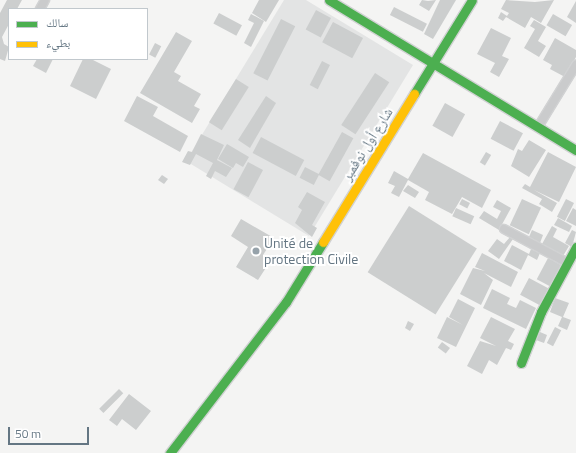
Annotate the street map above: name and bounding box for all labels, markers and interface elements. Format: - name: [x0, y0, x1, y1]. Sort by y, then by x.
- legend: [8, 8, 148, 60]
- text: سالك: [46, 13, 68, 32]
- text: بطيء: [46, 33, 70, 52]
- street label: شارع أول نوفمبر: [338, 104, 396, 184]
- place label: Unité de protection Civile: [264, 235, 358, 268]
- marker: Unité de protection Civile: [251, 246, 261, 256]
- scale bar: [10, 419, 91, 445]
- text: 50 m: [15, 424, 41, 443]

